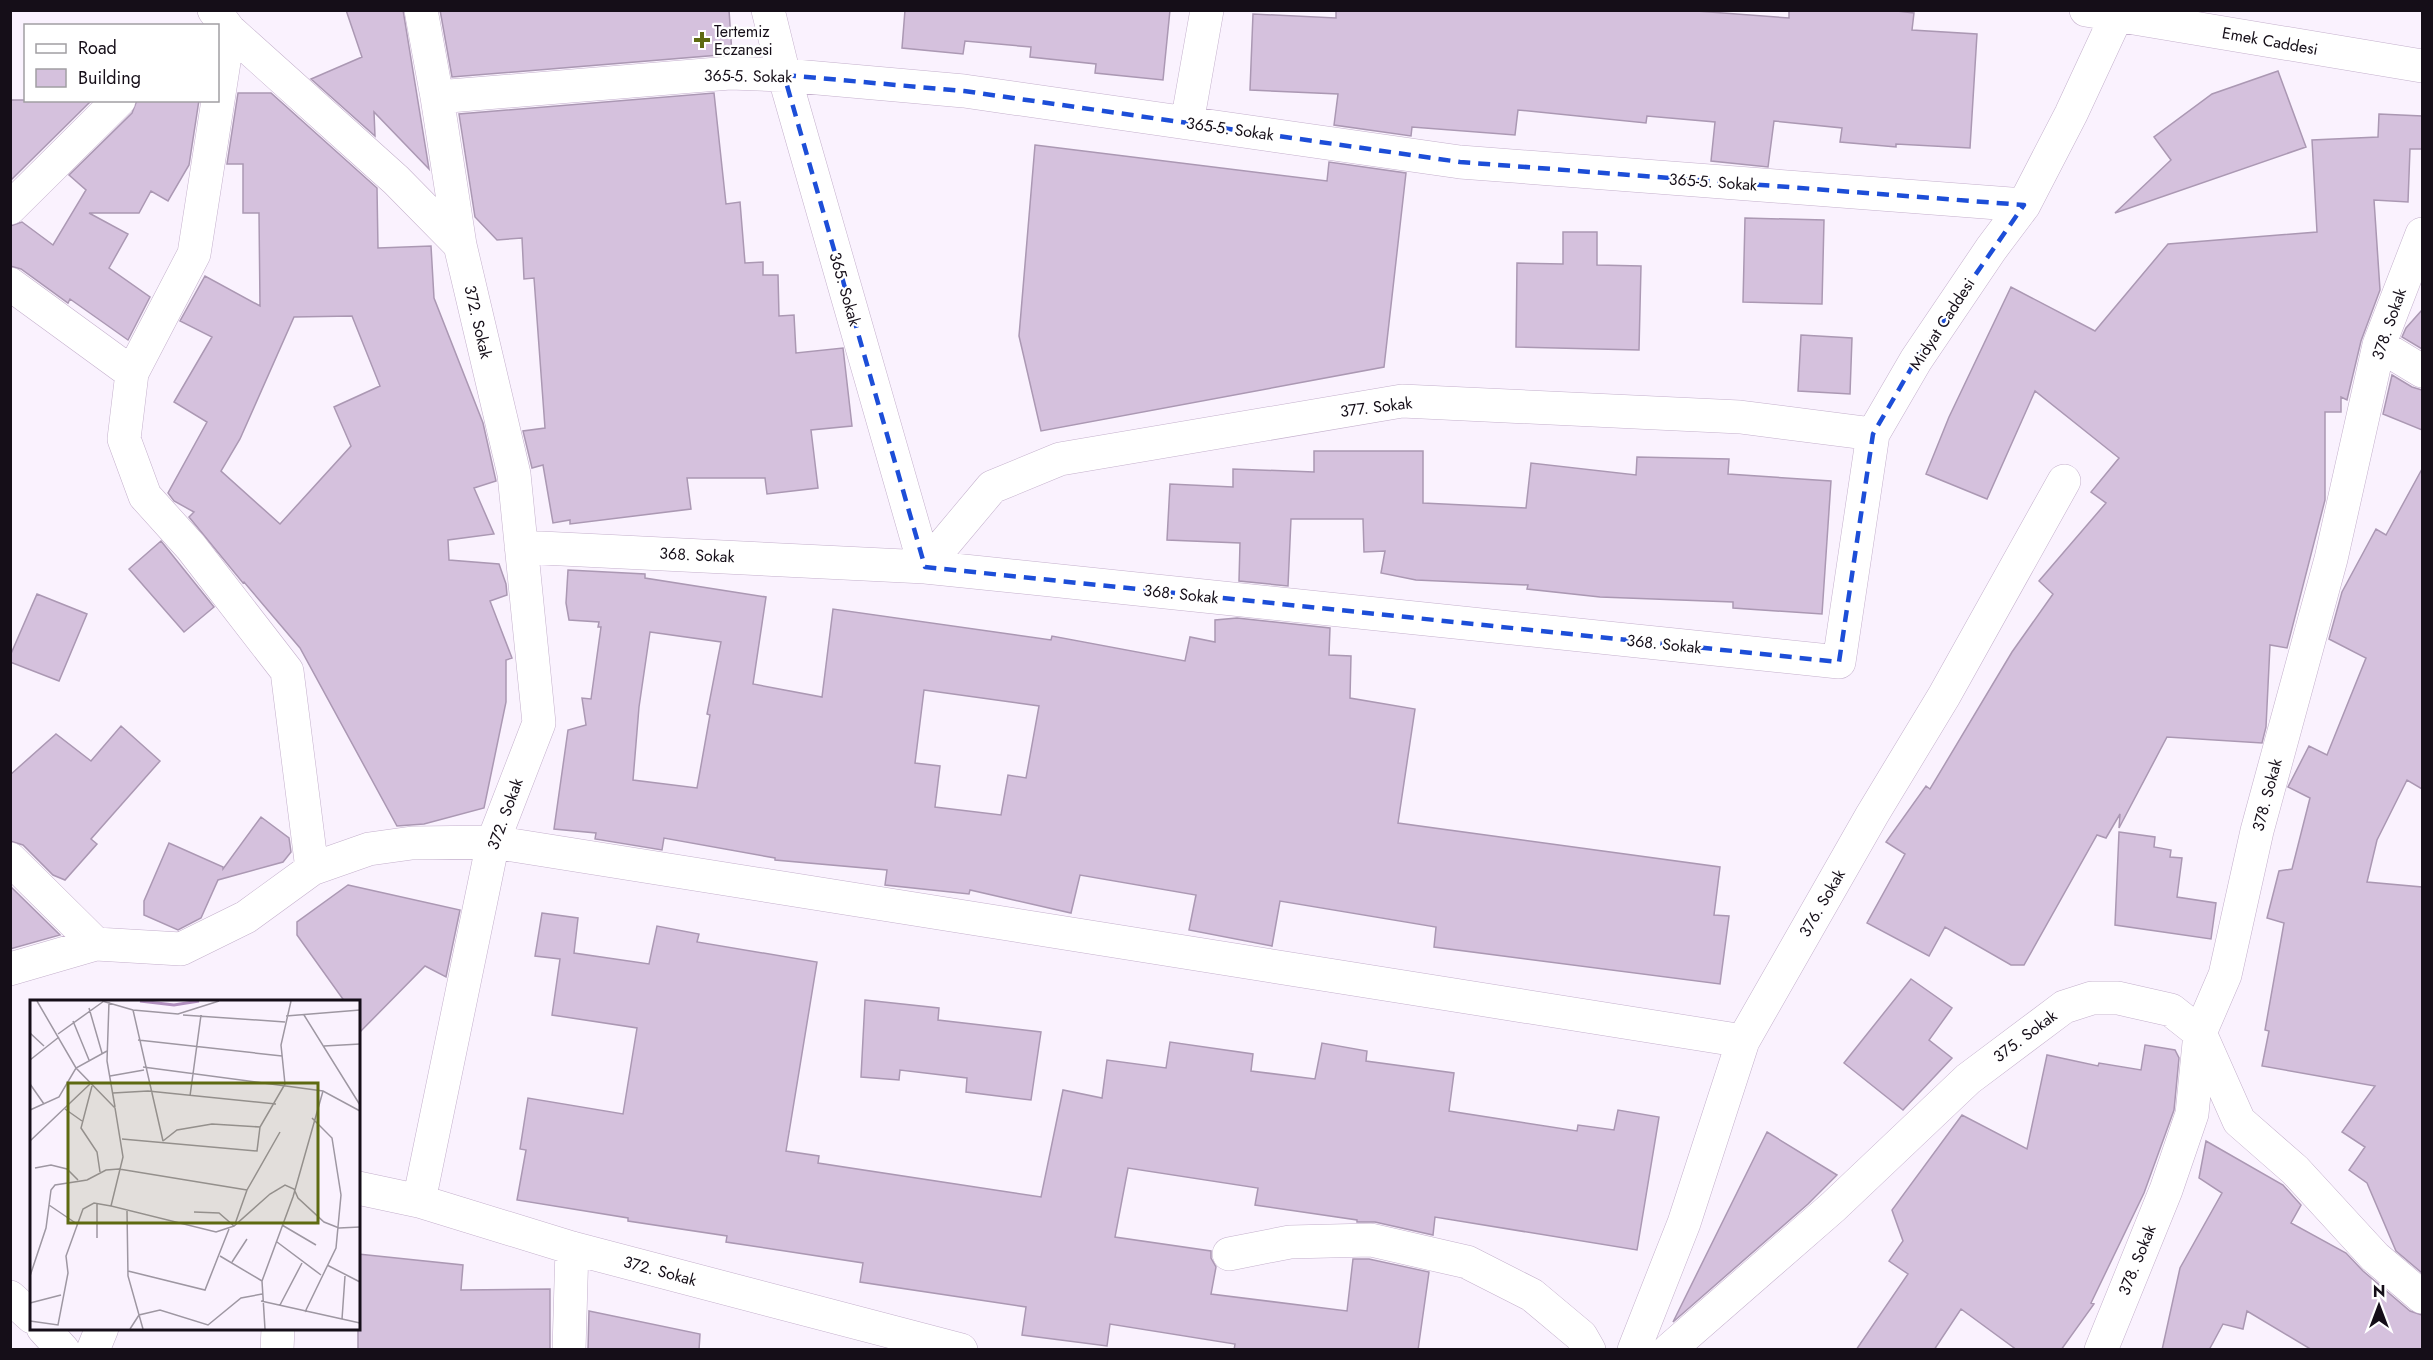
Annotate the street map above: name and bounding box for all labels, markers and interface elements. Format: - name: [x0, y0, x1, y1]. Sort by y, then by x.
- place label: Tertemiz Eczanesi: [714, 20, 773, 61]
- street label: Emek Caddesi: [2220, 21, 2320, 61]
- legend: [24, 24, 219, 102]
- marker: Tertemiz Eczanesi: [695, 33, 709, 47]
- text: Road: [78, 35, 117, 61]
- street label: 365-5. Sokak: [704, 64, 793, 88]
- text: Building: [78, 65, 141, 91]
- street label: 365-5. Sokak: [1185, 111, 1276, 147]
- street label: 365-5. Sokak: [1668, 167, 1759, 197]
- street label: 365. Sokak: [823, 249, 867, 330]
- street label: Midyat Caddesi: [1904, 274, 1980, 374]
- street label: 372. Sokak: [458, 283, 498, 362]
- street label: 378. Sokak: [2366, 284, 2412, 363]
- street label: 377. Sokak: [1339, 391, 1414, 423]
- street label: 368. Sokak: [659, 542, 736, 569]
- street label: 368. Sokak: [1142, 579, 1221, 609]
- street label: 368. Sokak: [1625, 629, 1704, 659]
- street label: 378. Sokak: [2246, 755, 2288, 834]
- street label: 372. Sokak: [481, 774, 529, 853]
- street label: 376. Sokak: [1793, 864, 1851, 941]
- inset map: [30, 1000, 360, 1330]
- street label: 375. Sokak: [1988, 1004, 2063, 1068]
- street label: 378. Sokak: [2112, 1220, 2162, 1299]
- street label: 372. Sokak: [621, 1250, 700, 1292]
- north arrow: [2349, 1276, 2409, 1336]
- text: N: [2373, 1280, 2385, 1303]

